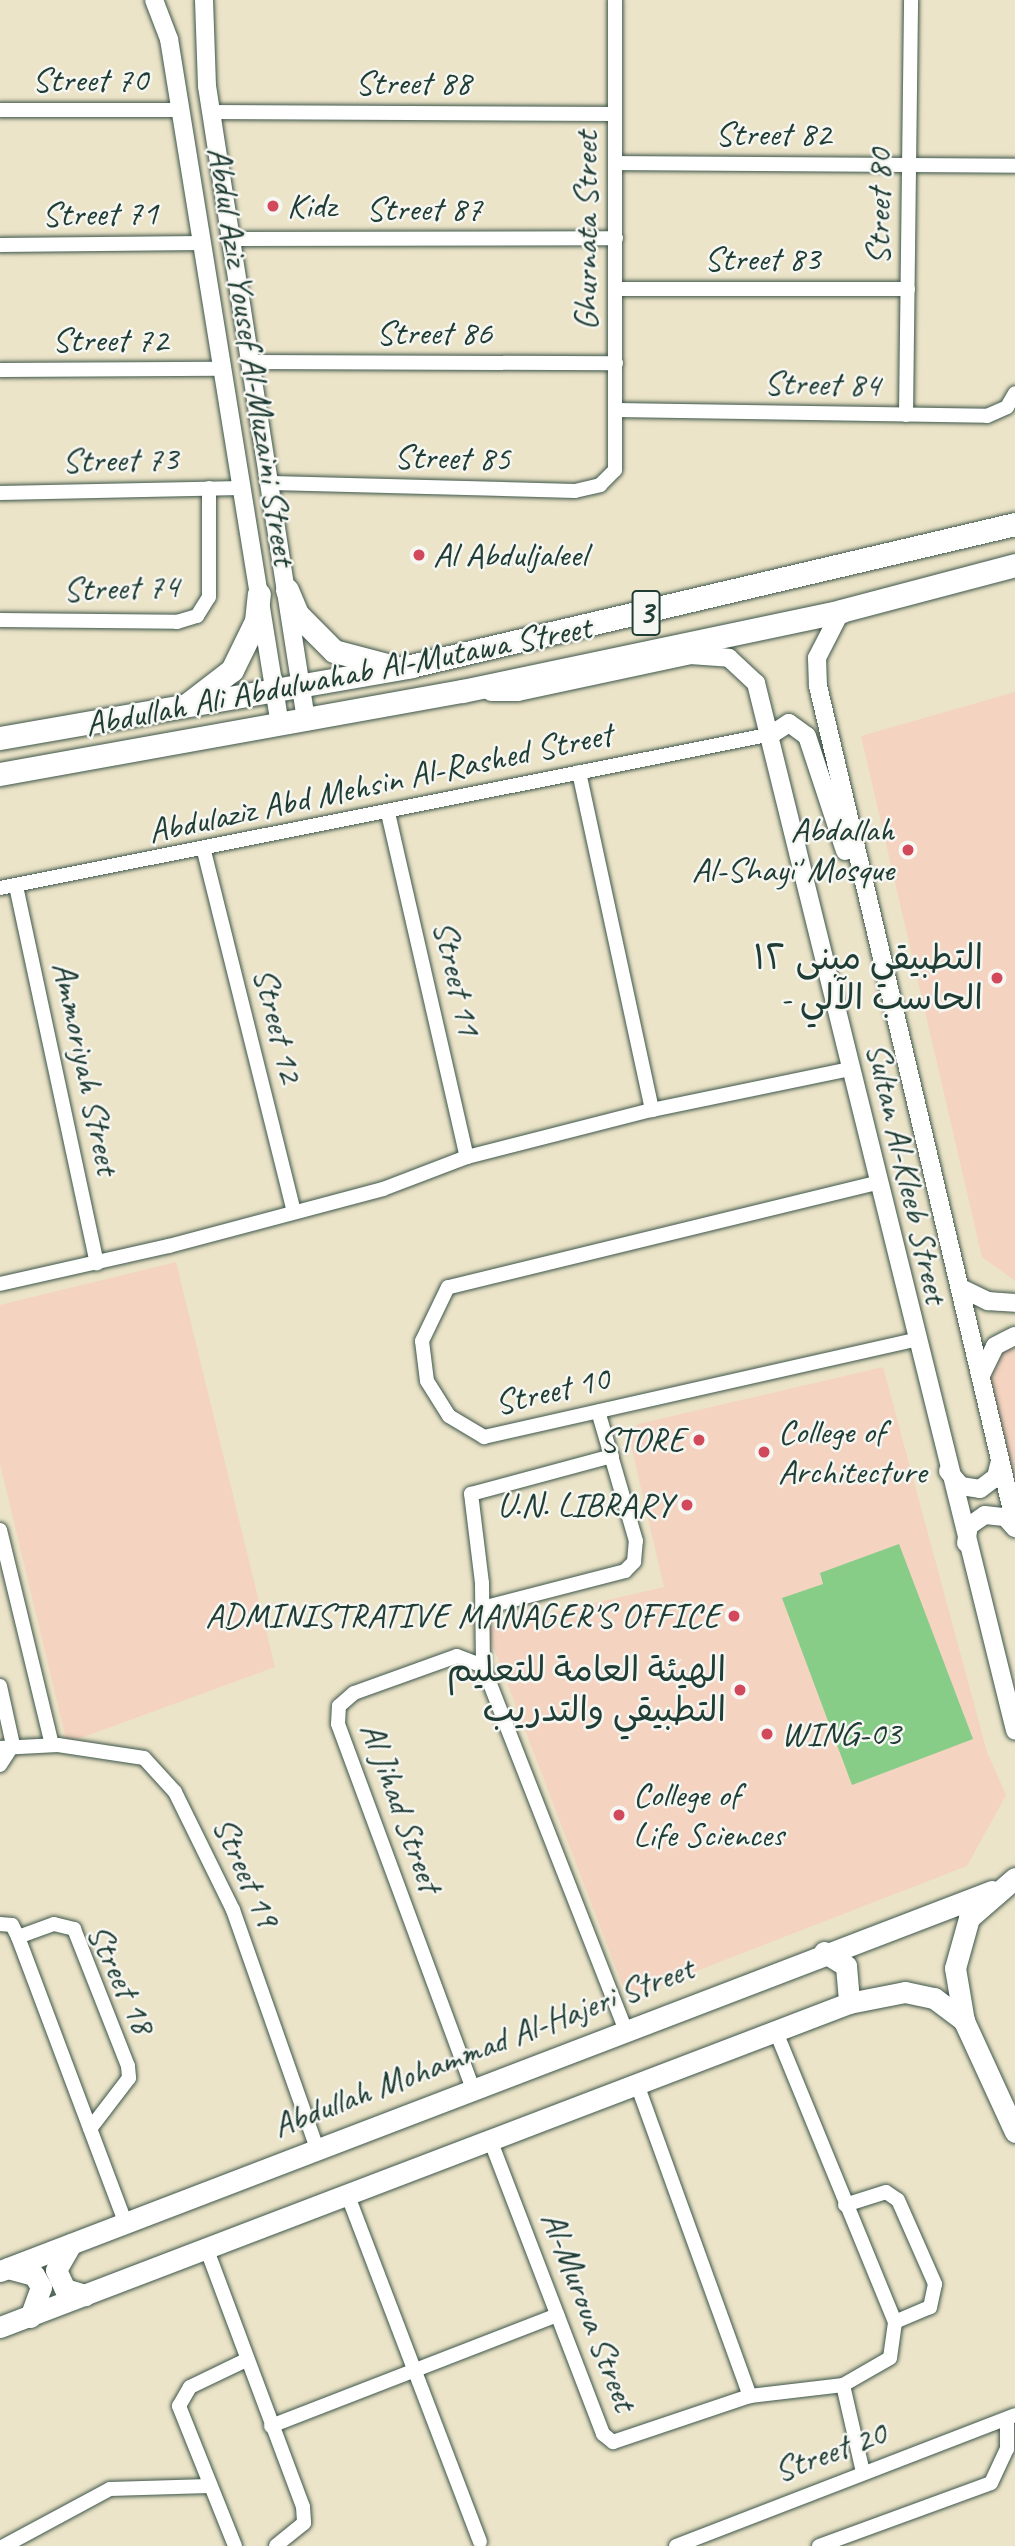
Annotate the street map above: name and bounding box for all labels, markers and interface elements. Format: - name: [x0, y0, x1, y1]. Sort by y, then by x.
- street label: Street 70: [32, 59, 148, 101]
- street label: Street 88: [355, 62, 471, 104]
- street label: Street 82: [715, 113, 831, 155]
- street label: Ghurnata Street: [565, 131, 607, 331]
- street label: Abdul Aziz Yousef Al-Muzaini Street: [198, 143, 306, 569]
- street label: Street 80: [857, 149, 901, 265]
- place label: Kidz: [287, 185, 336, 227]
- street label: Street 87: [366, 188, 482, 230]
- street label: Street 71: [42, 192, 158, 236]
- marker: Kidz: [265, 198, 281, 214]
- street label: Street 83: [704, 238, 820, 280]
- street label: Street 86: [376, 312, 492, 354]
- street label: Street 72: [52, 319, 168, 361]
- street label: Street 84: [764, 362, 880, 406]
- street label: Street 85: [394, 436, 510, 480]
- street label: Street 73: [62, 438, 178, 482]
- place label: Al Abduljaleel: [433, 534, 586, 576]
- marker: Al Abduljaleel: [411, 547, 427, 563]
- street label: Street 74: [62, 565, 180, 611]
- road number: 3: [630, 584, 662, 642]
- street label: Abdullah Ali Abdulwahab Al-Mutawa Street: [81, 606, 595, 746]
- street label: Abdulaziz Abd Mehsin Al-Rashed Street: [144, 713, 616, 853]
- place label: Abdallah Al-Shayi' Mosque: [692, 809, 894, 891]
- marker: Abdallah Al-Shayi' Mosque: [900, 842, 916, 858]
- street label: Street 11: [423, 917, 491, 1039]
- place label: التطبيقي مبنى ١٢ - الحاسب الآلي: [753, 937, 983, 1019]
- street label: Ammoriyah Street: [43, 958, 129, 1178]
- street label: Street 12: [244, 964, 312, 1086]
- marker: التطبيقي مبنى ١٢ - الحاسب الآلي: [989, 970, 1005, 986]
- street label: Sultan Al-Kleeb Street: [857, 1038, 957, 1308]
- street label: Street 10: [491, 1357, 613, 1425]
- place label: College of Architecture: [778, 1411, 926, 1493]
- place label: STORE: [599, 1419, 685, 1461]
- marker: STORE: [691, 1432, 707, 1448]
- marker: College of Architecture: [756, 1444, 772, 1460]
- place label: U.N. LIBRARY: [497, 1484, 673, 1526]
- marker: U.N. LIBRARY: [679, 1497, 695, 1513]
- place label: ADMINISTRATIVE MANAGER'S OFFICE: [205, 1595, 720, 1637]
- marker: ADMINISTRATIVE MANAGER'S OFFICE: [726, 1608, 742, 1624]
- place label: الهيئة العامة للتعليم التطبيقي والتدريب: [447, 1649, 726, 1731]
- marker: الهيئة العامة للتعليم التطبيقي والتدريب: [732, 1682, 748, 1698]
- place label: WING-03: [781, 1713, 901, 1755]
- street label: Al Jihad Street: [351, 1716, 451, 1898]
- marker: WING-03: [759, 1726, 775, 1742]
- place label: College of Life Sciences: [633, 1774, 784, 1856]
- marker: College of Life Sciences: [611, 1807, 627, 1823]
- street label: Street 19: [203, 1810, 289, 1934]
- street label: Street 18: [77, 1917, 165, 2041]
- street label: Abdullah Mohammad Al-Hajeri Street: [267, 1947, 699, 2147]
- street label: Al-Muroua Street: [532, 2205, 646, 2417]
- street label: Street 20: [768, 2412, 892, 2492]

